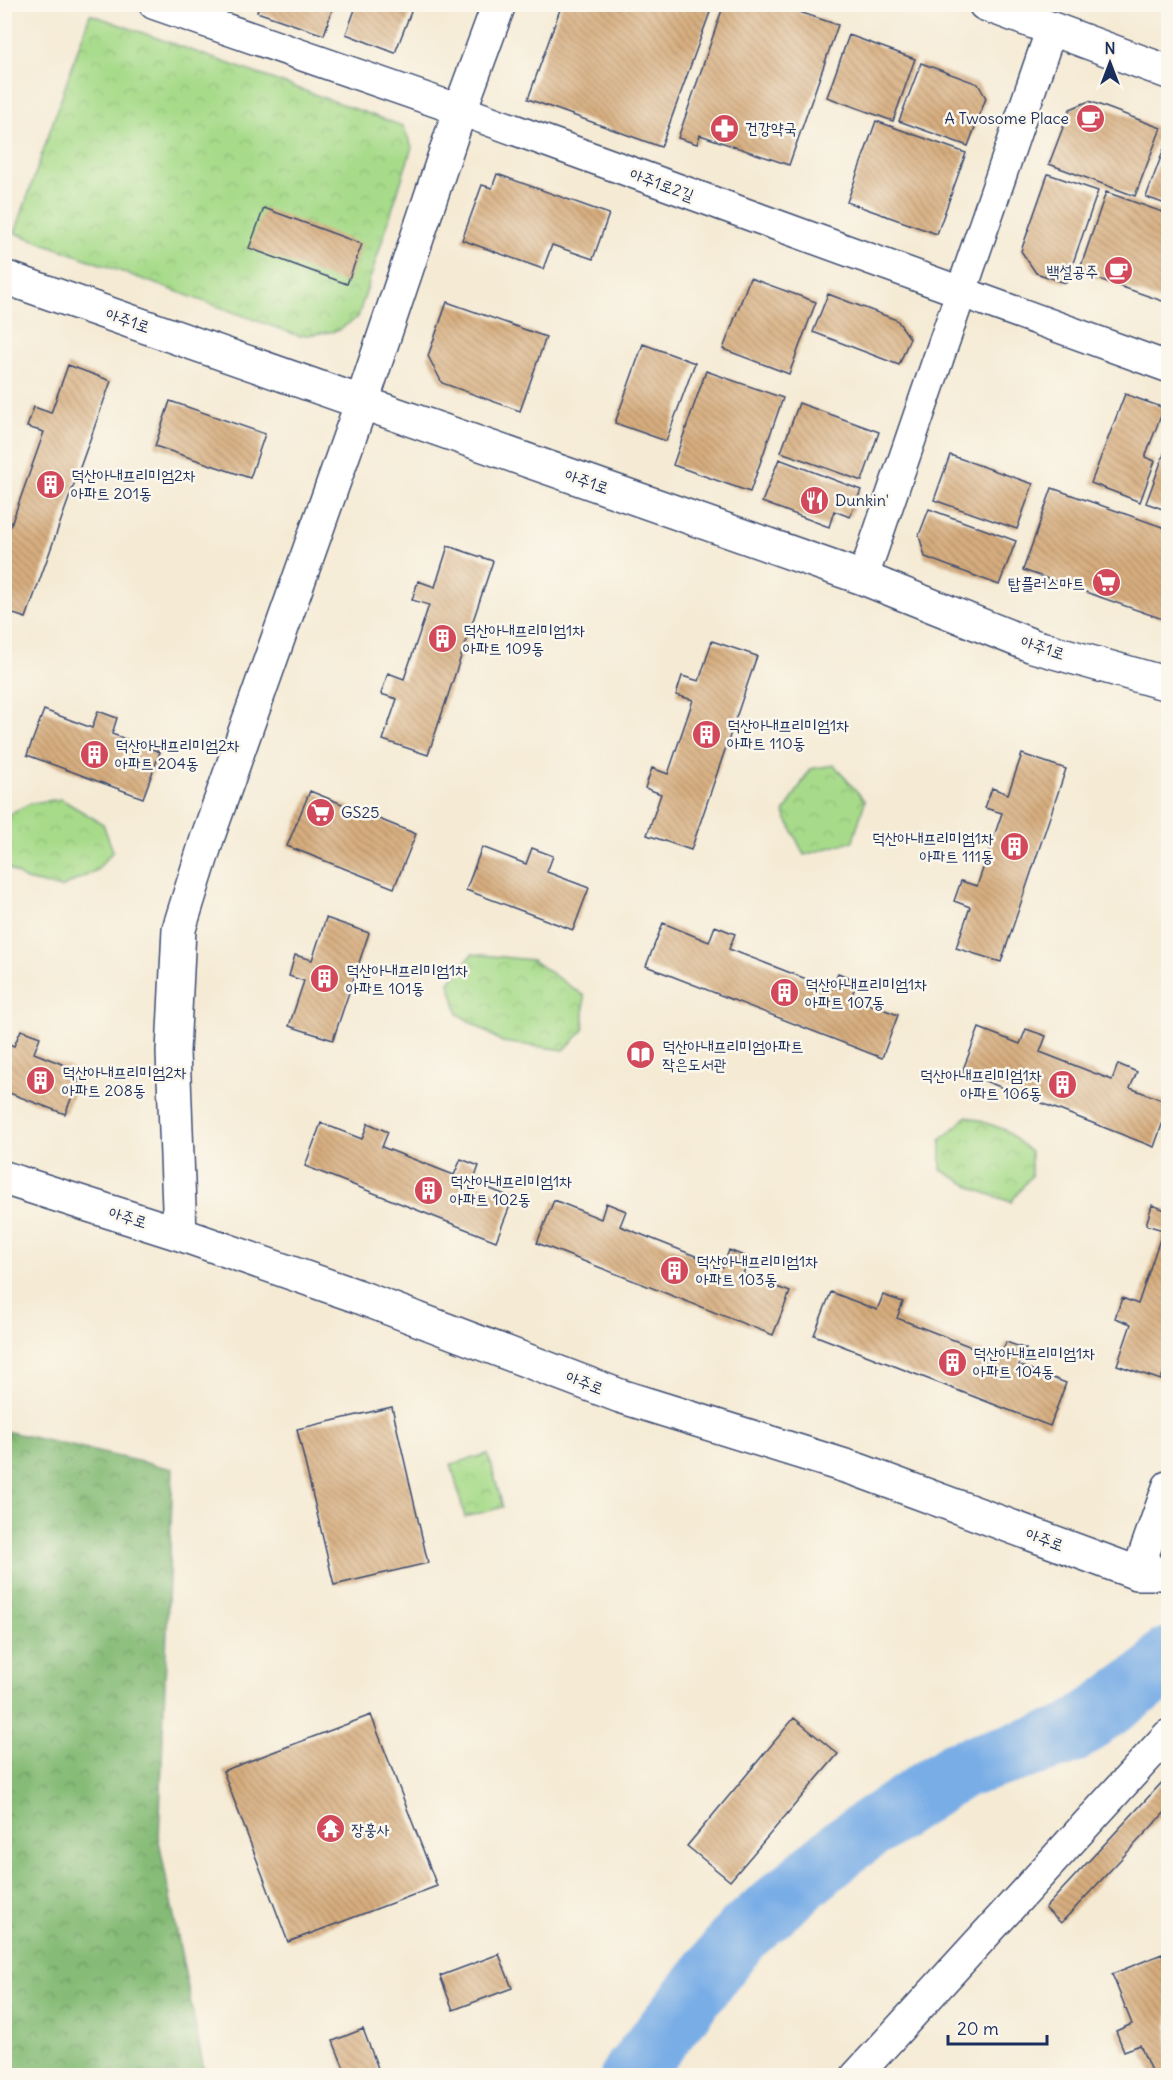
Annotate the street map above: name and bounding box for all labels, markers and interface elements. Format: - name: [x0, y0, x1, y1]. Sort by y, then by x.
- north arrow: [1080, 33, 1140, 93]
- text: N: [1104, 38, 1116, 58]
- cafe icon: A Twosome Place: [1074, 102, 1106, 134]
- place label: A Twosome Place: [945, 108, 1069, 128]
- pharmacy icon: 건강약국: [708, 112, 740, 144]
- place label: 건강약국: [745, 118, 797, 138]
- street label: 아주1로2길: [627, 163, 697, 205]
- cafe icon: 백설공주: [1103, 255, 1135, 287]
- place label: 백설공주: [1047, 261, 1098, 281]
- street label: 아주1로: [103, 303, 153, 337]
- street label: 아주1로: [562, 464, 612, 498]
- place label: 덕산아내프리미엄2차 아파트 201동: [71, 465, 196, 503]
- building icon: 덕산아내프리미엄2차 아파트 201동: [34, 468, 66, 500]
- restaurant icon: Dunkin': [798, 484, 830, 516]
- place label: Dunkin': [835, 490, 889, 510]
- supermarket icon: 탑플러스마트: [1090, 567, 1122, 599]
- place label: 탑플러스마트: [1008, 573, 1085, 593]
- place label: 덕산아내프리미엄1차 아파트 109동: [463, 620, 585, 658]
- building icon: 덕산아내프리미엄1차 아파트 109동: [426, 623, 458, 655]
- street label: 아주1로: [1019, 631, 1067, 663]
- place label: 덕산아내프리미엄1차 아파트 110동: [727, 715, 849, 753]
- building icon: 덕산아내프리미엄1차 아파트 110동: [690, 718, 722, 750]
- place label: 덕산아내프리미엄2차 아파트 204동: [115, 735, 240, 773]
- building icon: 덕산아내프리미엄2차 아파트 204동: [78, 738, 110, 770]
- supermarket icon: GS25: [304, 796, 336, 828]
- place label: GS25: [341, 802, 379, 822]
- place label: 덕산아내프리미엄1차 아파트 111동: [872, 828, 994, 866]
- building icon: 덕산아내프리미엄1차 아파트 111동: [999, 831, 1031, 863]
- place label: 덕산아내프리미엄1차 아파트 101동: [346, 960, 468, 998]
- building icon: 덕산아내프리미엄1차 아파트 101동: [309, 963, 341, 995]
- place label: 덕산아내프리미엄1차 아파트 107동: [805, 974, 927, 1012]
- building icon: 덕산아내프리미엄1차 아파트 107동: [768, 977, 800, 1009]
- place label: 덕산아내프리미엄아파트 작은도서관: [662, 1036, 804, 1074]
- library icon: 덕산아내프리미엄아파트 작은도서관: [625, 1039, 657, 1071]
- place label: 덕산아내프리미엄2차 아파트 208동: [62, 1062, 187, 1100]
- building icon: 덕산아내프리미엄2차 아파트 208동: [25, 1065, 57, 1097]
- place label: 덕산아내프리미엄1차 아파트 106동: [920, 1065, 1042, 1103]
- building icon: 덕산아내프리미엄1차 아파트 106동: [1047, 1068, 1079, 1100]
- place label: 덕산아내프리미엄1차 아파트 102동: [450, 1171, 572, 1209]
- building icon: 덕산아내프리미엄1차 아파트 102동: [413, 1174, 445, 1206]
- street label: 아주로: [107, 1202, 149, 1232]
- place label: 덕산아내프리미엄1차 아파트 103동: [696, 1251, 818, 1289]
- building icon: 덕산아내프리미엄1차 아파트 103동: [659, 1254, 691, 1286]
- place label: 덕산아내프리미엄1차 아파트 104동: [973, 1343, 1095, 1381]
- building icon: 덕산아내프리미엄1차 아파트 104동: [936, 1346, 968, 1378]
- street label: 아주로: [563, 1366, 607, 1398]
- street label: 아주로: [1023, 1523, 1067, 1555]
- temple icon: 장훙사: [314, 1813, 346, 1845]
- place label: 장훙사: [351, 1819, 390, 1839]
- scale bar: [948, 2008, 1047, 2046]
- text: 20 m: [957, 2017, 999, 2040]

